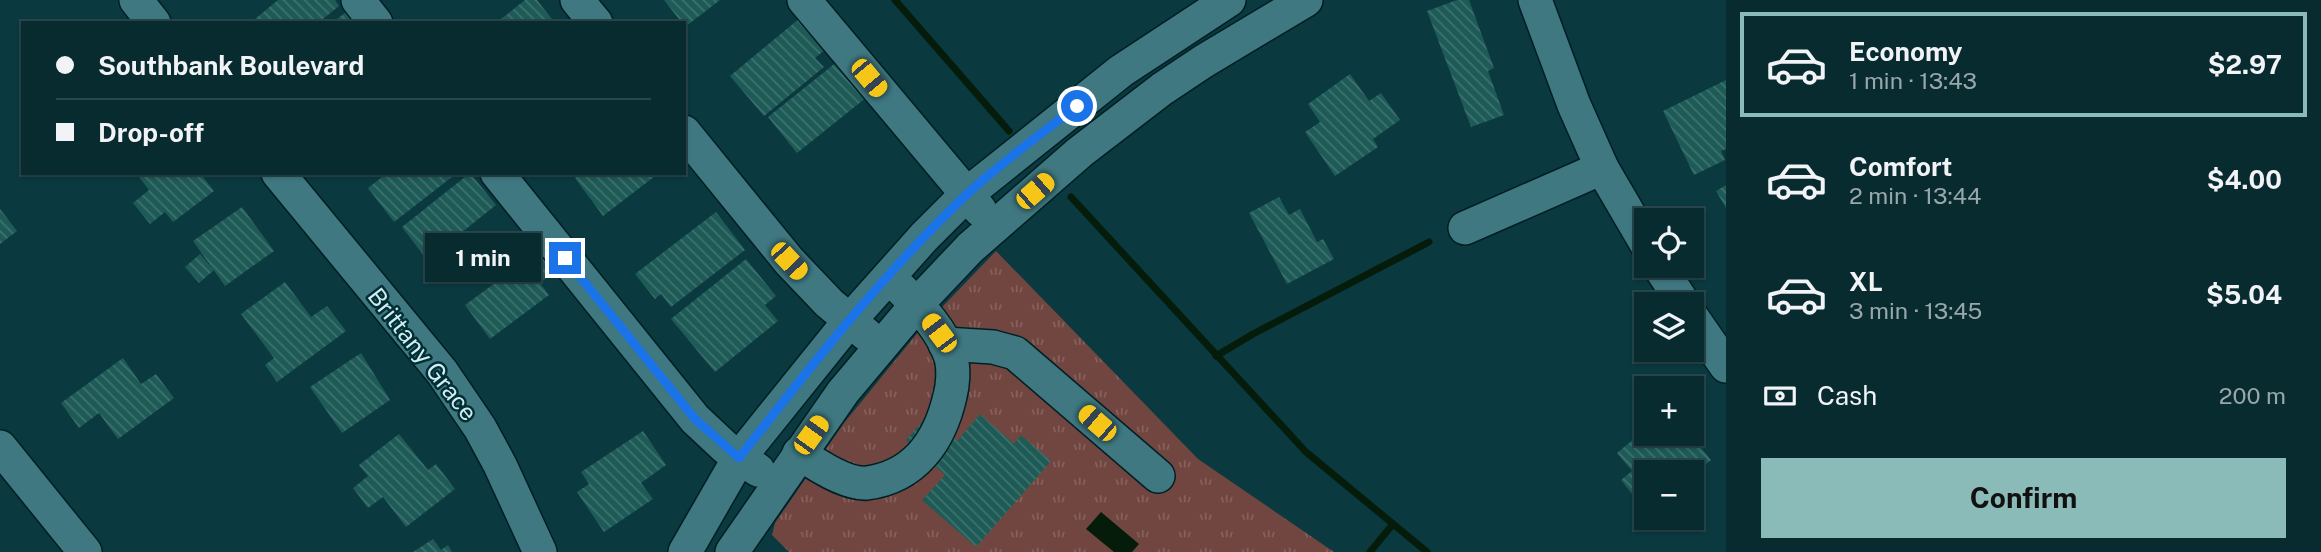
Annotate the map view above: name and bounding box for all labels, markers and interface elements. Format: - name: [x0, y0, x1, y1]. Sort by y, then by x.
- icon: car: [1765, 33, 1828, 96]
- text: Economy: [1849, 36, 1962, 67]
- text: $2.97: [2208, 49, 2282, 80]
- text: Southbank Boulevard: [98, 50, 364, 81]
- car: [848, 55, 891, 101]
- text: 1 min · 13:43: [1849, 67, 1977, 94]
- route start: [1061, 90, 1093, 122]
- text: Drop-off: [98, 117, 204, 148]
- icon: car: [1765, 148, 1828, 211]
- text: Comfort: [1849, 151, 1952, 182]
- text: $4.00: [2207, 164, 2282, 195]
- car: [1013, 169, 1058, 213]
- text: 2 min · 13:44: [1849, 182, 1981, 209]
- map controls: [1634, 208, 1704, 530]
- button: locate: [1634, 208, 1704, 278]
- callout: 1 min: [425, 233, 540, 282]
- car: [767, 238, 812, 284]
- route end: [549, 242, 581, 274]
- text: 1 min: [455, 244, 511, 271]
- icon: car: [1765, 263, 1828, 326]
- text: XL: [1849, 266, 1883, 297]
- text: $5.04: [2206, 279, 2282, 310]
- street label: Brittany Grace: [363, 282, 483, 426]
- button: layers: [1634, 292, 1704, 362]
- text: 3 min · 13:45: [1849, 297, 1982, 324]
- car: [918, 310, 961, 356]
- button: +: [1634, 376, 1704, 446]
- icon: cash: [1761, 377, 1799, 415]
- text: Cash: [1817, 380, 1877, 411]
- text: 200 m: [2219, 382, 2286, 409]
- car: [1075, 401, 1120, 445]
- car: [791, 412, 832, 458]
- button: Confirm: [1761, 458, 2286, 538]
- button: −: [1634, 460, 1704, 530]

